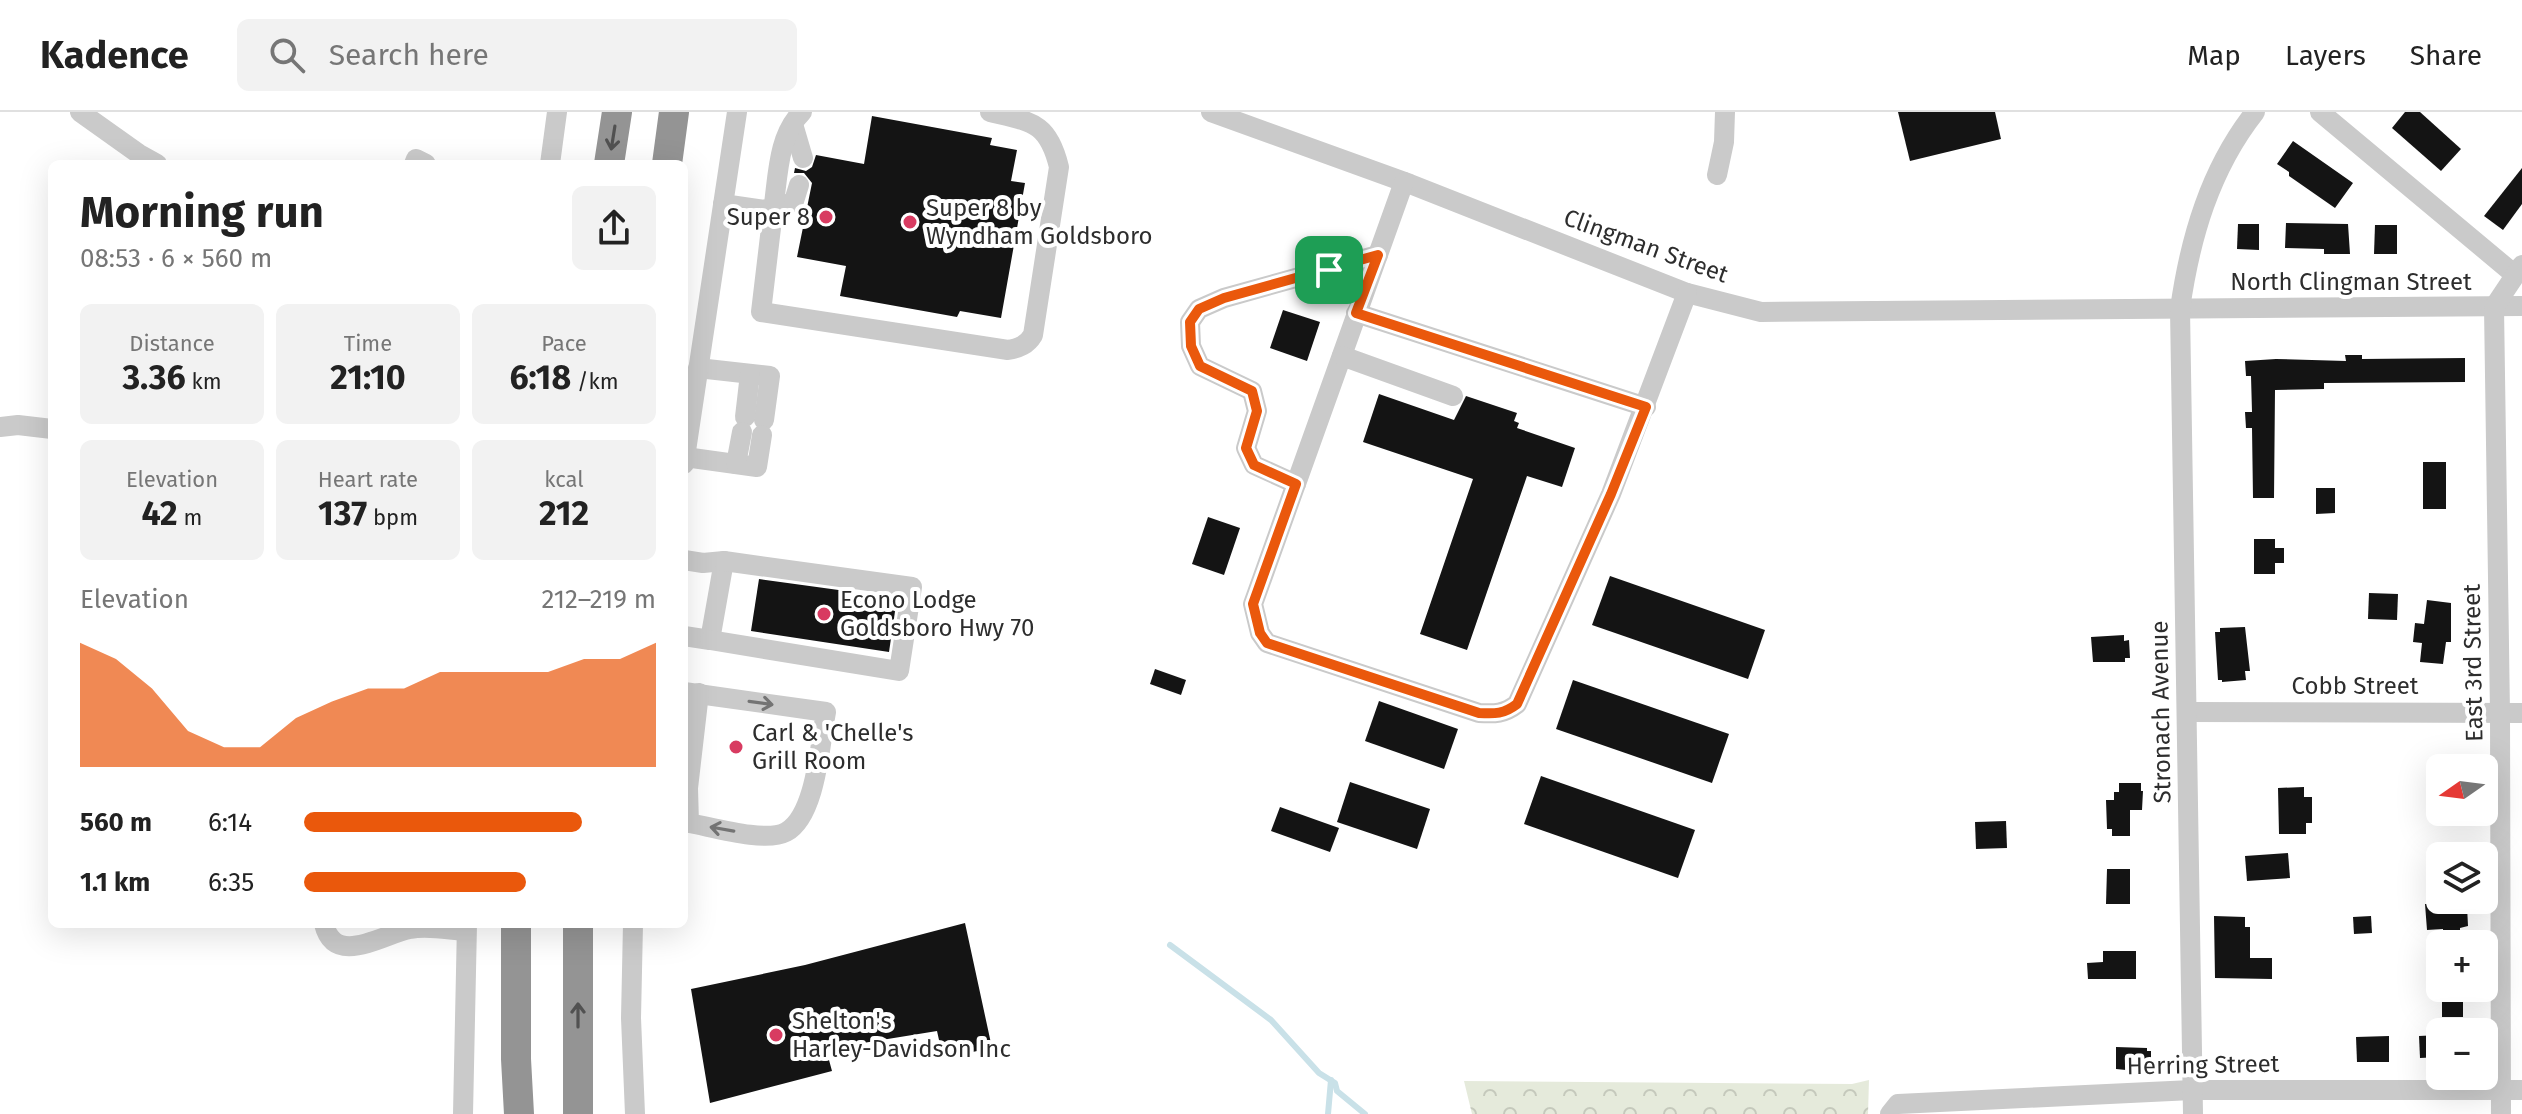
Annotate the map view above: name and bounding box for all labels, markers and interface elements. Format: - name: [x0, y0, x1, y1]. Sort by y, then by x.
- search box: [237, 19, 797, 91]
- text: Kadence: [40, 32, 189, 78]
- icon: search: [265, 33, 309, 77]
- text: Search here: [329, 37, 489, 73]
- text: Map: [2187, 39, 2241, 72]
- text: Layers: [2285, 39, 2366, 72]
- text: Share: [2410, 39, 2482, 72]
- one-way arrow: [605, 125, 620, 150]
- text: Morning run: [80, 186, 324, 239]
- button: share: [572, 186, 656, 270]
- place label: Super 8 by Wyndham Goldsboro: [926, 194, 1153, 250]
- place label: Super 8: [727, 203, 810, 231]
- street label: Clingman Street: [1560, 203, 1732, 289]
- marker: Super 8: [817, 208, 835, 226]
- marker: Super 8 by Wyndham Goldsboro: [901, 213, 919, 231]
- pin: [1295, 236, 1363, 304]
- text: 08:53 · 6 × 560 m: [80, 243, 272, 274]
- icon: arrive: [1307, 248, 1351, 292]
- street label: North Clingman Street: [2230, 268, 2472, 296]
- text: Distance: [129, 330, 215, 357]
- text: Time: [344, 330, 392, 357]
- text: Pace: [541, 330, 587, 357]
- text: 3.36: [122, 357, 186, 398]
- text: 21:10: [330, 357, 406, 398]
- text: 6:18: [509, 357, 571, 398]
- text: km: [186, 368, 222, 395]
- text: /km: [571, 368, 619, 395]
- text: Elevation: [126, 466, 218, 493]
- text: Heart rate: [318, 466, 418, 493]
- text: kcal: [544, 466, 584, 493]
- text: 42: [142, 493, 178, 534]
- text: 137: [318, 493, 367, 534]
- text: 212: [539, 493, 589, 534]
- text: m: [178, 504, 202, 531]
- text: bpm: [367, 504, 418, 531]
- street label: East 3rd Street: [2458, 583, 2488, 742]
- text: Elevation: [80, 584, 189, 615]
- text: 212–219 m: [541, 584, 656, 615]
- place label: Econo Lodge Goldsboro Hwy 70: [840, 586, 1034, 642]
- marker: Econo Lodge Goldsboro Hwy 70: [815, 605, 833, 623]
- street label: Stronach Avenue: [2145, 620, 2177, 804]
- street label: Cobb Street: [2292, 672, 2419, 700]
- one-way arrow: [748, 696, 773, 711]
- place label: Carl & 'Chelle's Grill Room: [752, 719, 913, 775]
- marker: Carl & 'Chelle's Grill Room: [727, 738, 745, 756]
- north arrow: [2426, 754, 2498, 826]
- map controls: [2426, 754, 2498, 1090]
- text: 560 m: [80, 807, 152, 838]
- text: 6:14: [208, 807, 252, 838]
- one-way arrow: [710, 821, 735, 836]
- button: layers: [2426, 842, 2498, 914]
- text: 1.1 km: [80, 867, 150, 898]
- text: 6:35: [208, 867, 254, 898]
- button: +: [2426, 930, 2498, 1002]
- one-way arrow: [570, 1002, 586, 1029]
- place label: Shelton's Harley-Davidson Inc: [792, 1007, 1011, 1063]
- button: −: [2426, 1018, 2498, 1090]
- marker: Shelton's Harley-Davidson Inc: [767, 1026, 785, 1044]
- street label: Herring Street: [2126, 1050, 2280, 1080]

